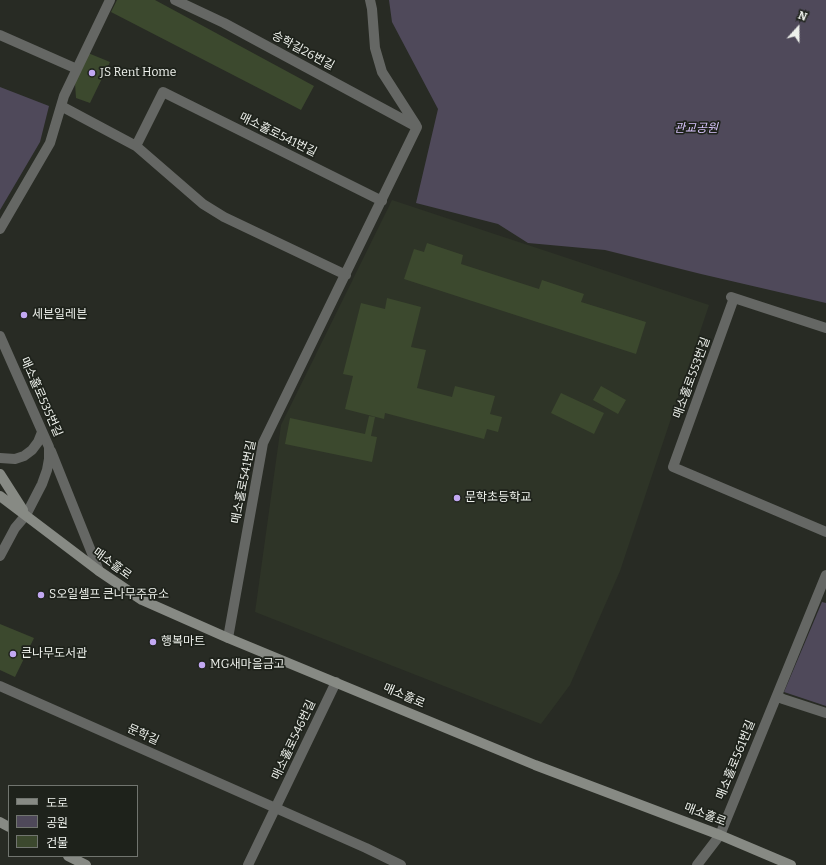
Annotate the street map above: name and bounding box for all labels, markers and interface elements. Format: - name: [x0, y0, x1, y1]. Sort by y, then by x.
- north arrow: [778, 8, 818, 48]
- text: N: [796, 9, 809, 24]
- street label: 승학길26번길: [269, 28, 337, 74]
- place label: JS Rent Home: [100, 66, 176, 80]
- marker: JS Rent Home: [87, 68, 97, 78]
- street label: 매소홀로541번길: [237, 110, 319, 160]
- park label: 관교공원: [674, 122, 718, 136]
- place label: 세븐일레븐: [32, 308, 87, 322]
- marker: 세븐일레븐: [19, 310, 29, 320]
- street label: 매소홀로553번길: [671, 335, 713, 421]
- street label: 매소홀로535번길: [17, 355, 65, 439]
- street label: 매소홀로541번길: [229, 439, 259, 525]
- place label: 문학초등학교: [465, 491, 531, 505]
- marker: 문학초등학교: [452, 493, 462, 503]
- street label: 매소홀로: [90, 545, 134, 583]
- place label: S오일셀프 큰나무주유소: [49, 588, 169, 602]
- marker: S오일셀프 큰나무주유소: [36, 590, 46, 600]
- place label: 행복마트: [161, 635, 205, 649]
- marker: 행복마트: [148, 637, 158, 647]
- place label: 큰나무도서관: [21, 647, 87, 661]
- marker: 큰나무도서관: [8, 649, 18, 659]
- place label: MG새마을금고: [210, 658, 285, 672]
- marker: MG새마을금고: [197, 660, 207, 670]
- street label: 매소홀로: [381, 681, 427, 711]
- street label: 매소홀로546번길: [269, 698, 319, 782]
- street label: 매소홀로561번길: [714, 718, 758, 802]
- street label: 문학길: [125, 722, 161, 748]
- legend: [8, 785, 138, 857]
- text: 도로: [46, 796, 68, 810]
- street label: 매소홀로: [682, 800, 728, 830]
- text: 공원: [46, 816, 68, 830]
- text: 건물: [46, 836, 68, 850]

